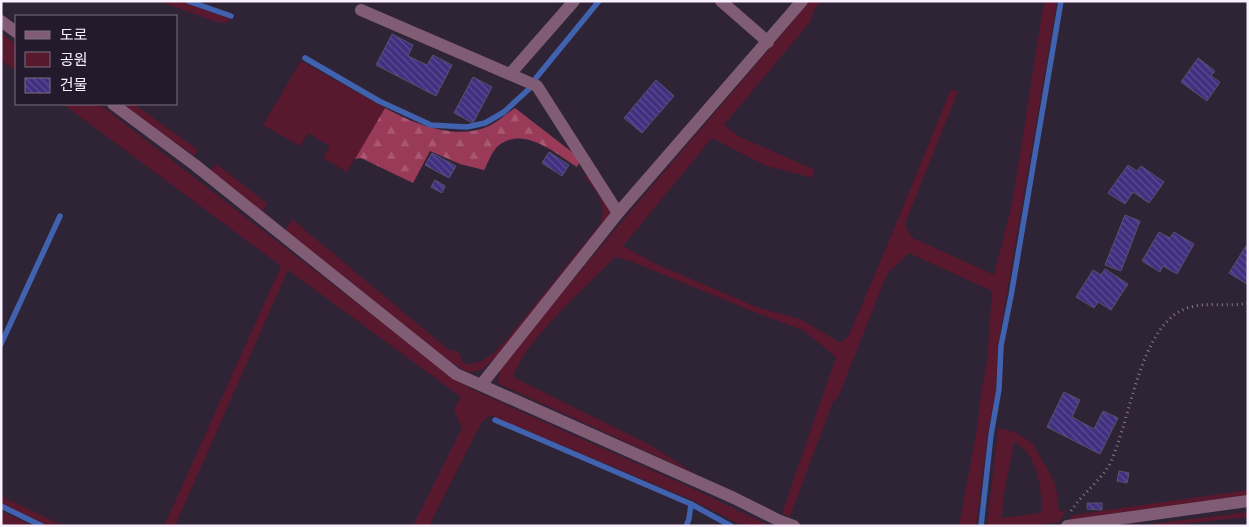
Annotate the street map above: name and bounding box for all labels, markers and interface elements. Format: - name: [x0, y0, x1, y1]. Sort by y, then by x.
- legend: [15, 15, 178, 105]
- text: 도로: [60, 25, 88, 44]
- text: 공원: [60, 50, 88, 69]
- text: 건물: [60, 75, 88, 94]

